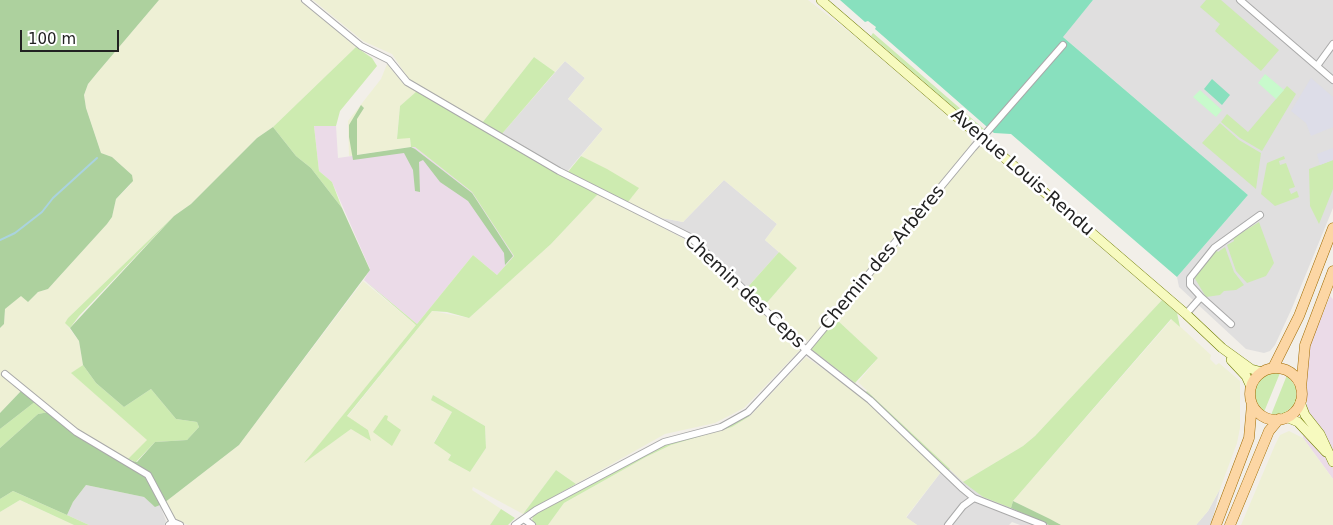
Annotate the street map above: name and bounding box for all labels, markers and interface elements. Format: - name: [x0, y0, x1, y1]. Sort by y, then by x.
- scale bar: [22, 20, 121, 52]
- text: 100 m: [28, 30, 76, 48]
- street label: Avenue Louis-Rendu: [946, 105, 1098, 241]
- street label: Chemin des Arbères: [816, 181, 950, 335]
- street label: Chemin des Ceps: [679, 231, 809, 353]

